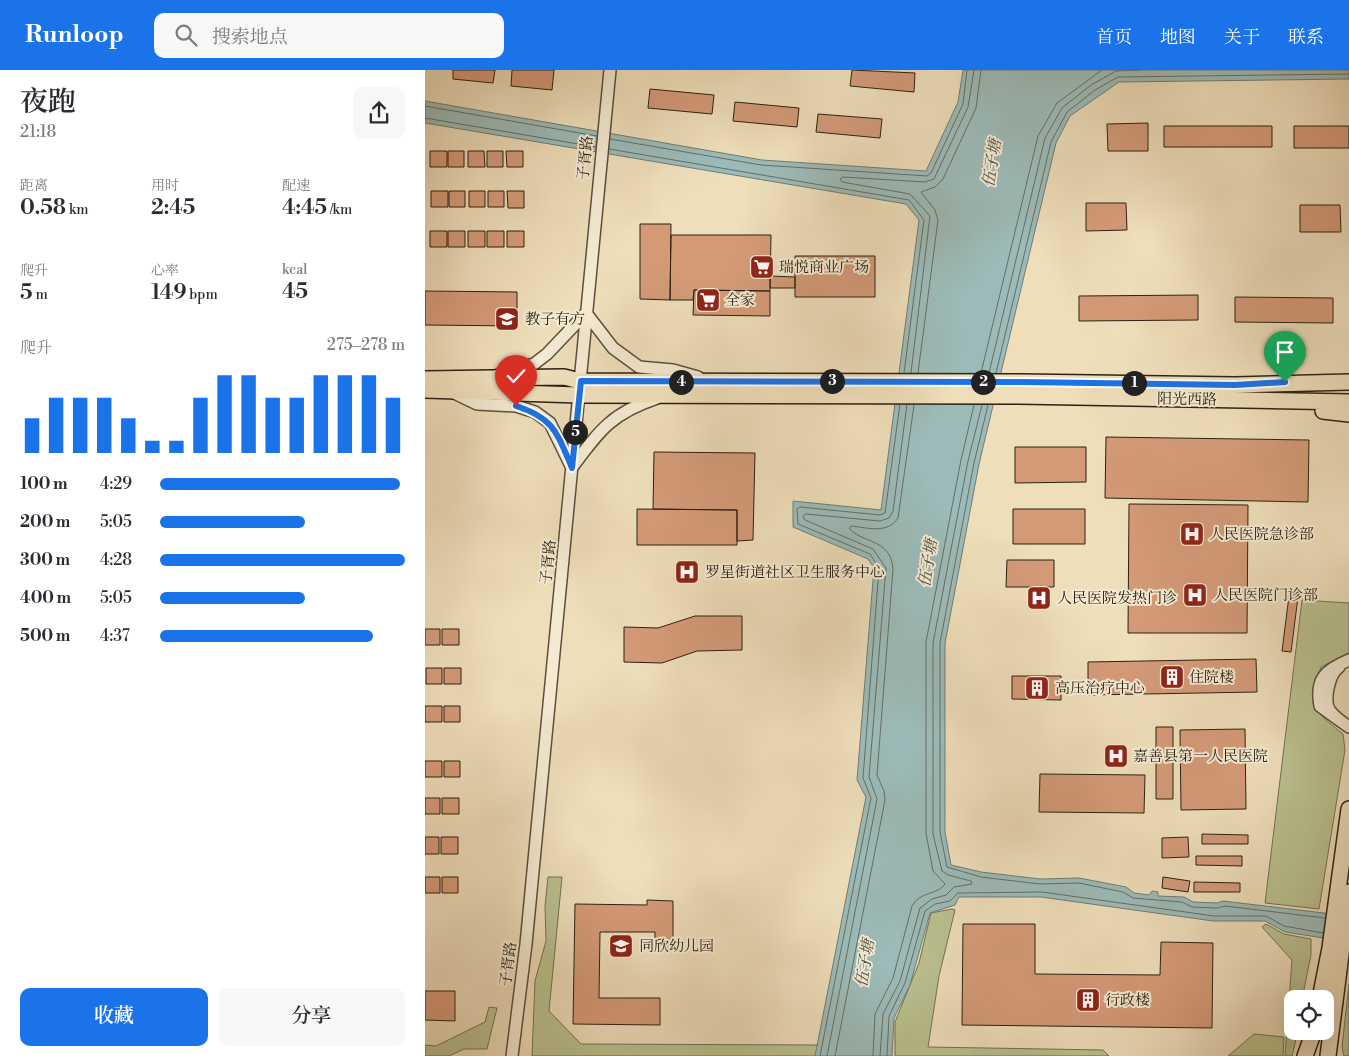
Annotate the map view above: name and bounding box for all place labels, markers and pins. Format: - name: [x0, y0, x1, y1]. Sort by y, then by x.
- supermarket icon: 瑞悦商业广场: [749, 254, 775, 280]
- place label: 瑞悦商业广场: [779, 258, 869, 277]
- supermarket icon: 全家: [695, 287, 721, 313]
- place label: 全家: [725, 291, 755, 310]
- school or university icon: 教子有方: [494, 306, 520, 332]
- place label: 教子有方: [525, 310, 585, 329]
- pin: [1264, 331, 1306, 382]
- pin: [495, 355, 537, 406]
- pin: 3: [819, 368, 845, 394]
- pin: 4: [669, 370, 693, 394]
- pin: 2: [971, 370, 995, 394]
- pin: 1: [1121, 370, 1147, 396]
- pin: 5: [563, 420, 587, 444]
- hospital icon: 人民医院急诊部: [1179, 521, 1205, 547]
- place label: 人民医院急诊部: [1209, 525, 1314, 544]
- hospital icon: 罗星街道社区卫生服务中心: [674, 559, 700, 585]
- place label: 罗星街道社区卫生服务中心: [705, 563, 885, 582]
- hospital icon: 人民医院门诊部: [1182, 582, 1208, 608]
- hospital icon: 人民医院发热门诊: [1026, 585, 1052, 611]
- place label: 人民医院门诊部: [1213, 586, 1318, 605]
- place label: 人民医院发热门诊: [1057, 589, 1177, 608]
- building icon: 住院楼: [1159, 664, 1185, 690]
- place label: 住院楼: [1189, 668, 1234, 687]
- building icon: 高压治疗中心: [1024, 675, 1050, 701]
- place label: 高压治疗中心: [1055, 679, 1145, 698]
- hospital icon: 嘉善县第一人民医院: [1103, 743, 1129, 769]
- place label: 嘉善县第一人民医院: [1133, 747, 1268, 766]
- school or university icon: 同欣幼儿园: [608, 933, 634, 959]
- place label: 同欣幼儿园: [639, 937, 714, 956]
- building icon: 行政楼: [1075, 987, 1101, 1013]
- place label: 行政楼: [1105, 991, 1150, 1010]

